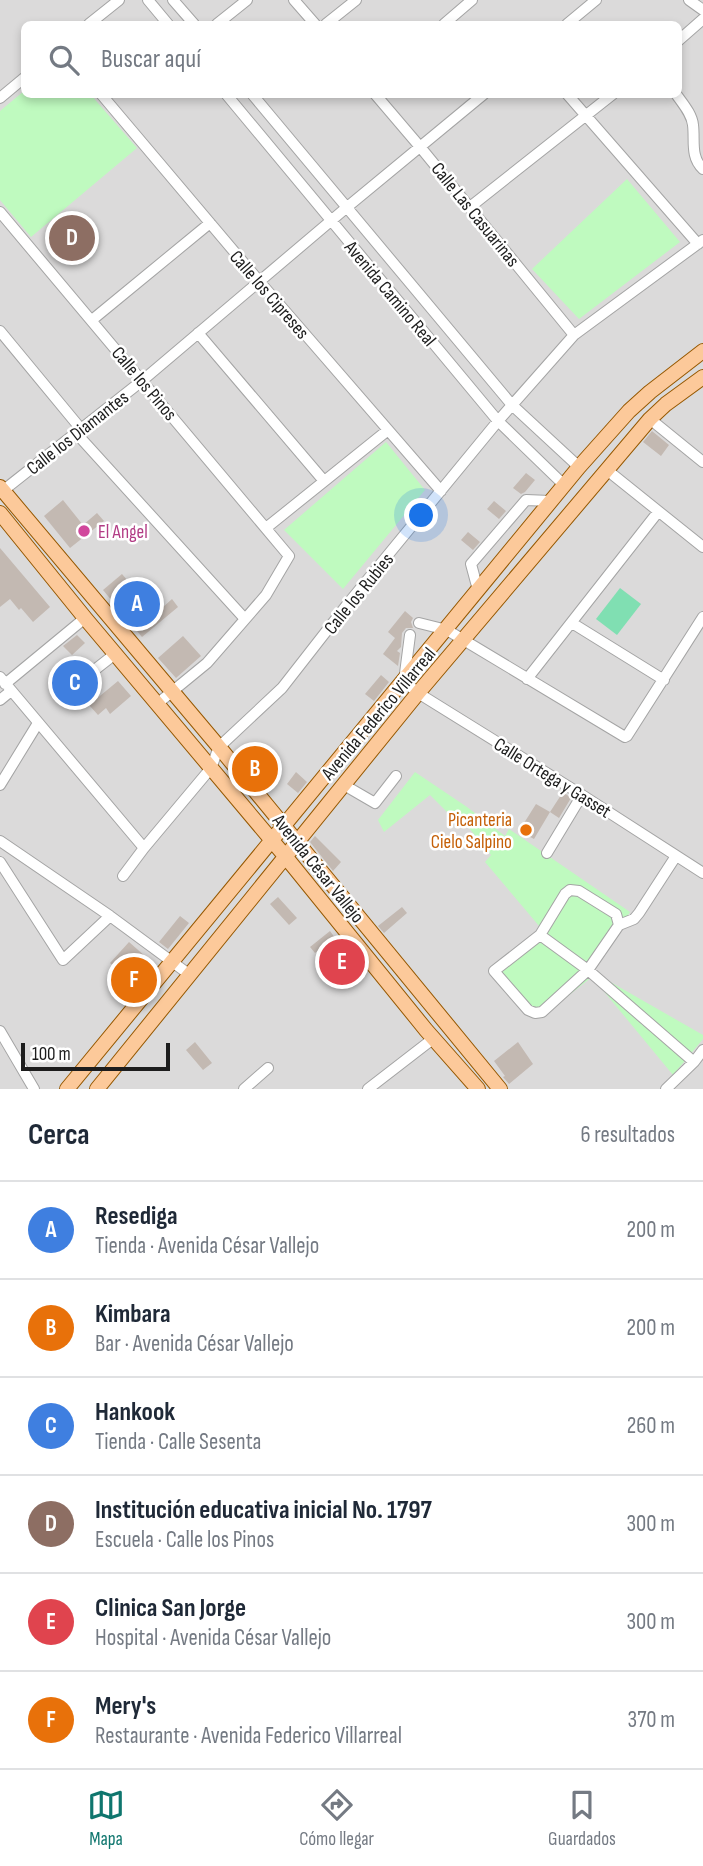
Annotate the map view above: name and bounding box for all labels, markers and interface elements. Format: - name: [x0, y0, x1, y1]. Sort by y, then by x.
- search box: [21, 21, 682, 98]
- icon: search: [45, 41, 83, 79]
- text: Buscar aquí: [101, 44, 201, 75]
- street label: Calle Las Casuarinas: [426, 158, 524, 272]
- pin: D: [49, 212, 95, 264]
- street label: Avenida Camino Real: [338, 236, 441, 351]
- street label: Calle los Cipreses: [224, 246, 314, 344]
- street label: Calle los Pinos: [106, 342, 182, 426]
- street label: Calle los Diamantes: [22, 386, 134, 480]
- your location: [404, 498, 438, 532]
- place label: El Angel: [98, 521, 148, 544]
- marker: El Angel: [76, 523, 92, 539]
- street label: Calle los Rubies: [319, 549, 399, 639]
- pin: A: [114, 578, 160, 630]
- street label: Avenida Federico Villarreal: [316, 643, 441, 786]
- pin: C: [52, 657, 98, 709]
- street label: Calle Ortega y Gasset: [489, 733, 615, 824]
- pin: B: [232, 743, 278, 795]
- street label: Avenida César Vallejo: [266, 809, 369, 928]
- place label: Picanteria Cielo Salpino: [431, 809, 512, 854]
- marker: Picanteria Cielo Salpino: [518, 822, 534, 838]
- pin: E: [319, 936, 365, 988]
- pin: F: [111, 954, 157, 1006]
- scale bar: [21, 1040, 170, 1072]
- text: 100 m: [32, 1043, 71, 1066]
- text: Cerca: [28, 1117, 90, 1153]
- text: 6 resultados: [580, 1121, 675, 1149]
- text: Resediga: [95, 1201, 178, 1232]
- text: A: [46, 1216, 56, 1244]
- text: 200 m: [627, 1216, 675, 1244]
- text: Tienda · Avenida César Vallejo: [95, 1232, 319, 1260]
- text: Kimbara: [95, 1299, 171, 1330]
- text: B: [46, 1314, 56, 1342]
- text: 200 m: [627, 1314, 675, 1342]
- text: Bar · Avenida César Vallejo: [95, 1330, 294, 1358]
- text: Hankook: [95, 1397, 175, 1428]
- text: C: [45, 1412, 57, 1440]
- text: 260 m: [627, 1412, 675, 1440]
- text: Tienda · Calle Sesenta: [95, 1428, 261, 1456]
- text: Institución educativa inicial No. 1797: [95, 1495, 432, 1526]
- text: D: [45, 1510, 57, 1538]
- text: 300 m: [626, 1510, 675, 1538]
- text: Escuela · Calle los Pinos: [95, 1526, 274, 1554]
- text: Clinica San Jorge: [95, 1593, 246, 1624]
- text: E: [46, 1608, 56, 1636]
- text: 300 m: [626, 1608, 675, 1636]
- text: Hospital · Avenida César Vallejo: [95, 1624, 331, 1652]
- text: Mery's: [95, 1691, 156, 1722]
- text: F: [46, 1706, 56, 1734]
- text: 370 m: [628, 1706, 675, 1734]
- text: Restaurante · Avenida Federico Villarreal: [95, 1722, 402, 1750]
- tab: Mapa: [87, 1786, 125, 1851]
- tab: Cómo llegar: [299, 1786, 374, 1851]
- tab: Guardados: [548, 1786, 616, 1851]

